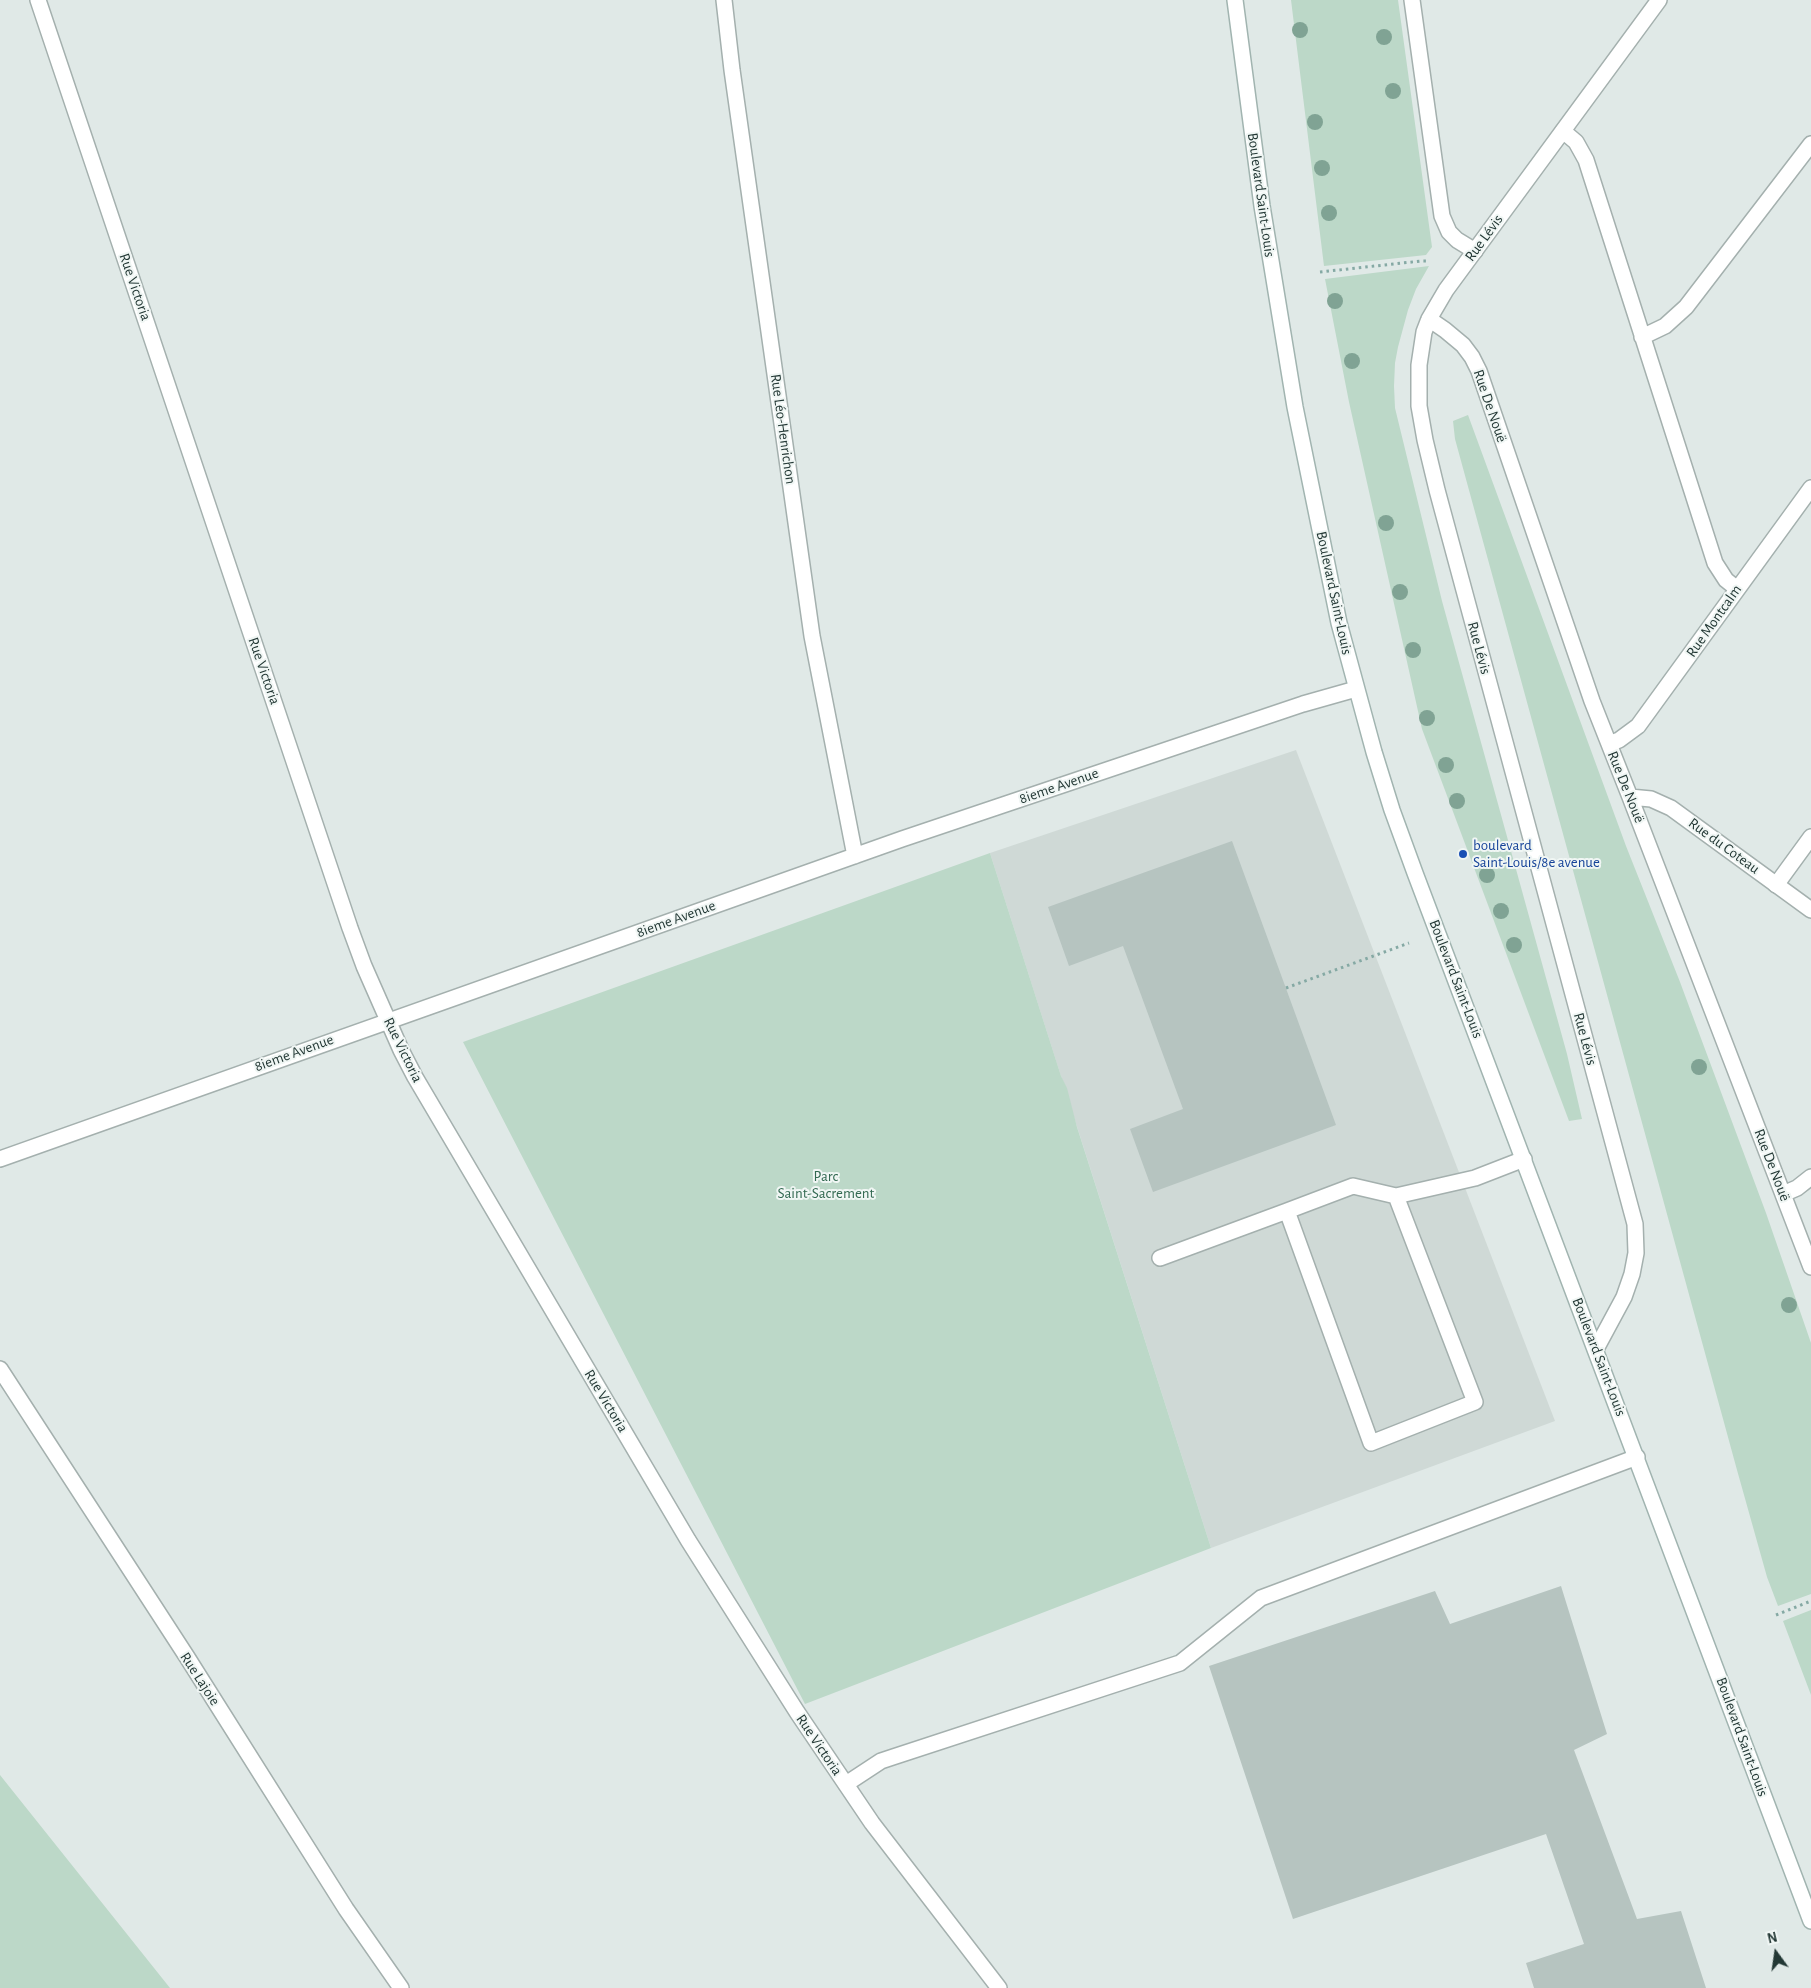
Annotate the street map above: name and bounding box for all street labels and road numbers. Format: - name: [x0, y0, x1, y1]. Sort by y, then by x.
- street label: Boulevard Saint-Louis: [1243, 132, 1279, 258]
- street label: Rue Lévis: [1461, 211, 1507, 265]
- street label: Rue Victoria: [115, 251, 155, 323]
- street label: Rue De Nouë: [1469, 367, 1511, 445]
- street label: Rue Léo-Henrichon: [766, 373, 800, 485]
- street label: Boulevard Saint-Louis: [1312, 530, 1356, 656]
- street label: Rue Montcalm: [1682, 581, 1746, 661]
- street label: Rue Lévis: [1463, 620, 1495, 676]
- street label: Rue Victoria: [244, 635, 284, 707]
- street label: Rue De Nouë: [1603, 748, 1649, 826]
- street label: 8ieme Avenue: [1017, 764, 1101, 808]
- street label: Rue du Coteau: [1685, 814, 1763, 878]
- street label: 8ieme Avenue: [634, 896, 718, 942]
- street label: Boulevard Saint-Louis: [1425, 917, 1487, 1041]
- street label: Rue Lévis: [1569, 1011, 1601, 1067]
- street label: Rue Victoria: [380, 1015, 426, 1085]
- street label: 8ieme Avenue: [252, 1030, 336, 1076]
- street label: Rue De Nouë: [1750, 1126, 1794, 1204]
- street label: Boulevard Saint-Louis: [1568, 1295, 1630, 1419]
- street label: Rue Victoria: [580, 1366, 632, 1436]
- street label: Rue Lajoie: [176, 1649, 224, 1709]
- street label: Boulevard Saint-Louis: [1712, 1675, 1772, 1799]
- street label: Rue Victoria: [792, 1711, 846, 1779]

